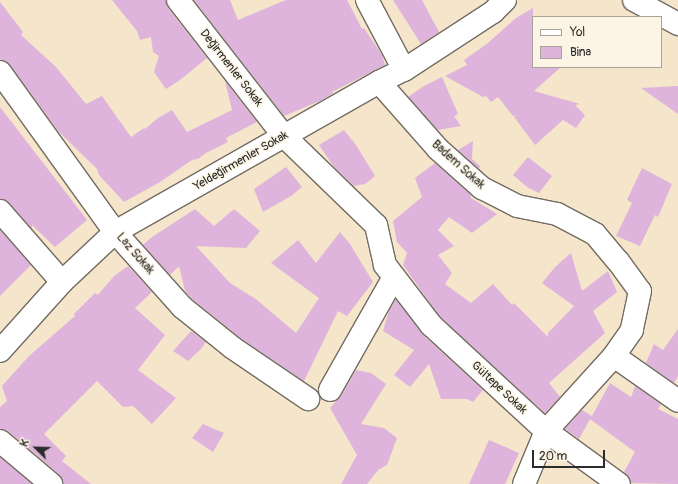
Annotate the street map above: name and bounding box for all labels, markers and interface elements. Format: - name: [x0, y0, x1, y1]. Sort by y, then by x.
- legend: [532, 16, 662, 68]
- text: Yol: [570, 25, 585, 40]
- street label: Değirmenler Sokak: [196, 27, 266, 109]
- text: Bina: [570, 45, 591, 60]
- street label: Yeldeğirmenler Sokak: [191, 128, 291, 194]
- street label: Badem Sokak: [428, 137, 488, 193]
- street label: Laz Sokak: [113, 230, 157, 278]
- street label: Gültepe Sokak: [468, 359, 530, 417]
- north arrow: [16, 428, 56, 468]
- text: K: [17, 438, 32, 449]
- scale bar: [534, 442, 607, 468]
- text: 20 m: [539, 449, 567, 464]

